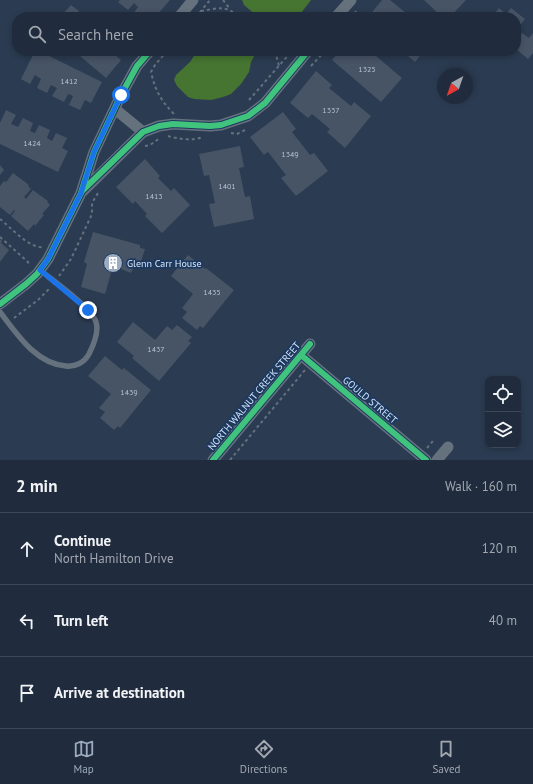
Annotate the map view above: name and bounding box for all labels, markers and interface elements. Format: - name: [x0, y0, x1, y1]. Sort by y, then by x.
- search box: [12, 12, 521, 56]
- icon: search: [26, 23, 48, 45]
- text: Search here: [58, 25, 134, 44]
- house number: 1325: [358, 64, 376, 74]
- north arrow: [437, 68, 473, 104]
- house number: 1412: [60, 76, 78, 86]
- route start: [112, 86, 130, 104]
- house number: 1337: [322, 105, 340, 115]
- house number: 1424: [23, 138, 41, 148]
- house number: 1349: [281, 149, 299, 159]
- house number: 1401: [218, 181, 236, 191]
- house number: 1413: [145, 191, 163, 201]
- building icon: Glenn Carr House: [102, 252, 124, 274]
- place label: Glenn Carr House: [127, 257, 201, 270]
- house number: 1435: [203, 287, 221, 297]
- route end: [79, 301, 97, 319]
- street label: NORTH WALNUT CREEK STREET: [205, 339, 304, 453]
- house number: 1437: [147, 344, 165, 354]
- street label: GOULD STREET: [340, 374, 400, 427]
- map controls: [485, 376, 521, 448]
- button: locate: [485, 376, 521, 412]
- house number: 1439: [120, 387, 138, 397]
- button: layers: [485, 412, 521, 448]
- text: 2 min: [16, 475, 57, 497]
- text: Walk · 160 m: [445, 478, 517, 495]
- text: Continue: [54, 531, 111, 550]
- icon: ahead: [16, 538, 38, 560]
- text: 120 m: [482, 540, 517, 557]
- text: North Hamilton Drive: [54, 550, 173, 567]
- icon: left: [16, 610, 38, 632]
- text: Turn left: [54, 611, 108, 630]
- text: 40 m: [489, 612, 517, 629]
- icon: arrive: [16, 682, 38, 704]
- text: Arrive at destination: [54, 683, 185, 702]
- tab: Map: [73, 738, 95, 776]
- tab: Directions: [240, 738, 287, 776]
- tab: Saved: [432, 738, 460, 776]

